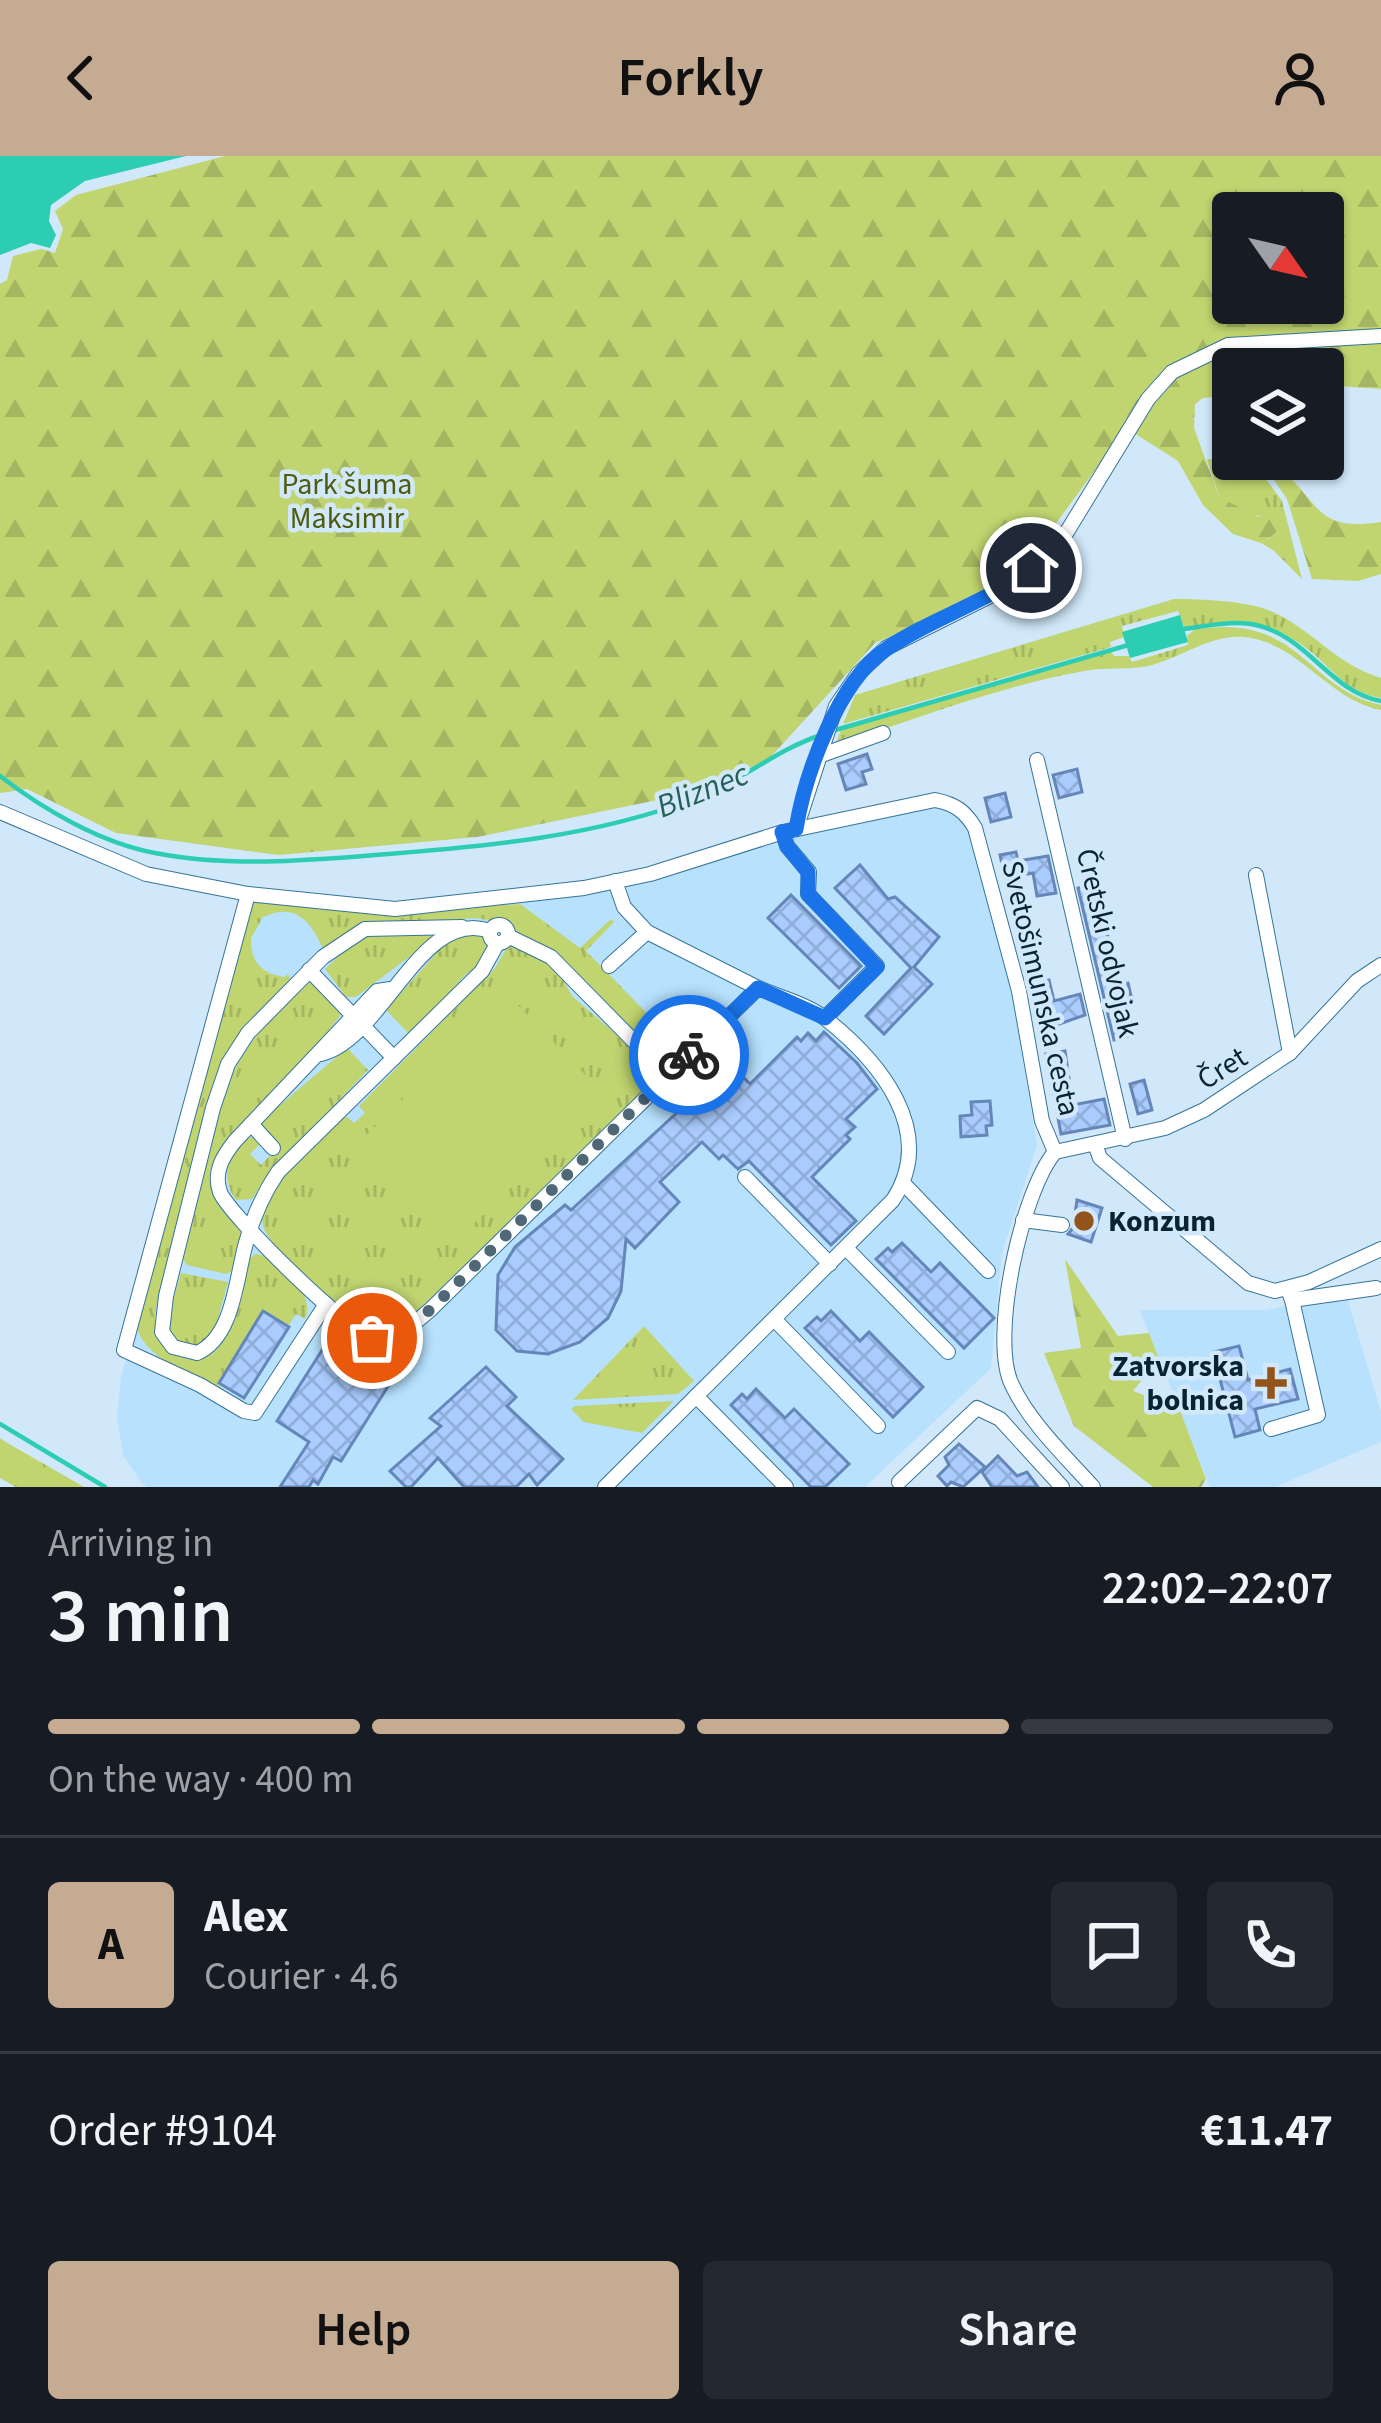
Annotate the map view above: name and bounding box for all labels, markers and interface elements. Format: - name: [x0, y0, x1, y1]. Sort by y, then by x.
- text: Forkly: [617, 40, 764, 117]
- icon: back: [48, 45, 114, 111]
- icon: person: [1267, 45, 1333, 111]
- north arrow: [1212, 192, 1344, 324]
- map controls: [1212, 192, 1344, 480]
- button: layers: [1212, 348, 1344, 480]
- park label: Park šuma Maksimir: [282, 463, 412, 540]
- pin: [980, 517, 1082, 619]
- icon: home: [998, 535, 1064, 601]
- water label: Bliznec: [649, 750, 756, 830]
- street label: Čretski odvojak: [1065, 844, 1150, 1042]
- street label: Svetošimunska cesta: [990, 856, 1091, 1120]
- courier: [629, 995, 749, 1115]
- icon: bike: [656, 1022, 722, 1088]
- street label: Čret: [1189, 1036, 1256, 1100]
- place label: Konzum: [1108, 1200, 1216, 1243]
- marker: Konzum: [1071, 1208, 1097, 1234]
- pin: [321, 1287, 423, 1389]
- icon: bag: [339, 1305, 405, 1371]
- place label: Zatvorska bolnica: [1112, 1345, 1244, 1422]
- marker: Zatvorska bolnica: [1255, 1367, 1287, 1399]
- text: Arriving in: [48, 1516, 213, 1572]
- text: 22:02–22:07: [1102, 1557, 1333, 1621]
- text: 3 min: [48, 1561, 233, 1672]
- text: On the way · 400 m: [48, 1752, 354, 1808]
- button: chat: [1051, 1882, 1177, 2008]
- button: phone: [1207, 1882, 1333, 2008]
- text: Alex: [204, 1885, 288, 1949]
- text: A: [98, 1913, 124, 1977]
- text: Courier · 4.6: [204, 1949, 398, 2005]
- text: Order #9104: [48, 2099, 277, 2163]
- text: €11.47: [1201, 2099, 1333, 2163]
- button: Help: [48, 2261, 679, 2399]
- button: Share: [703, 2261, 1333, 2399]

